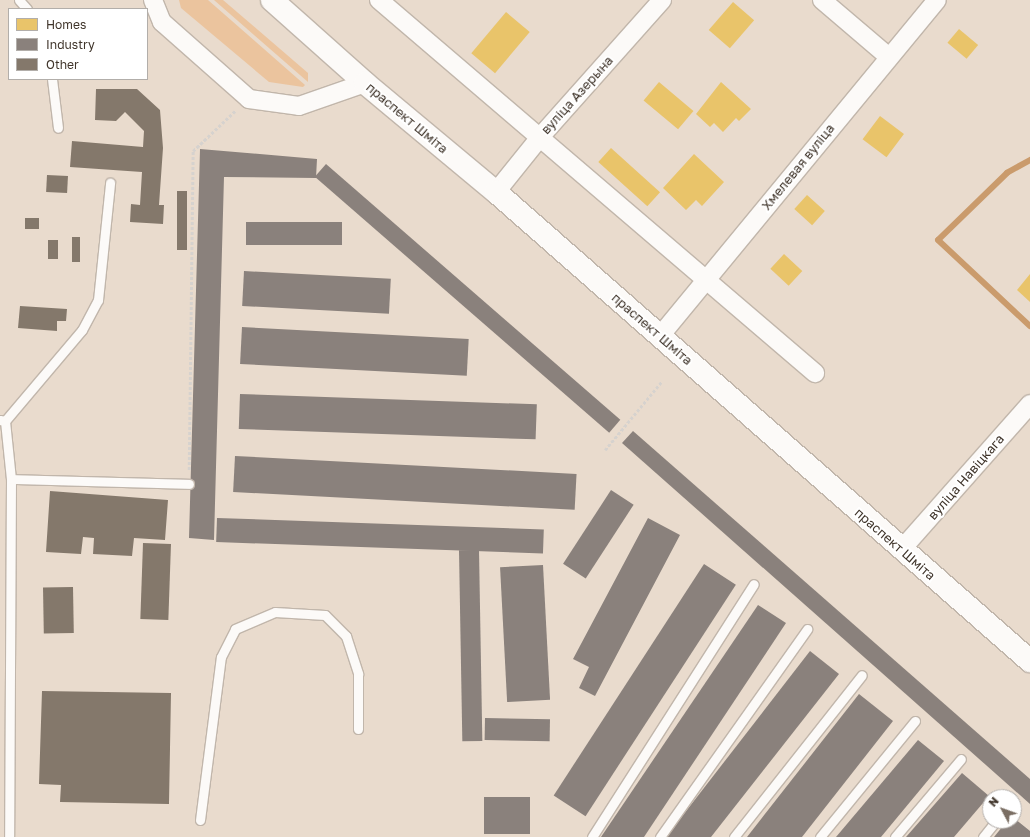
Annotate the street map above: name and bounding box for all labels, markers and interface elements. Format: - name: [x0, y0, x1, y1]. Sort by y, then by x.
- legend: [8, 8, 148, 80]
- text: Homes: [46, 17, 86, 32]
- text: Industry: [46, 37, 95, 52]
- street label: вуліца Азерына: [538, 53, 616, 137]
- text: Other: [46, 57, 79, 72]
- street label: праспект Шміта: [363, 79, 451, 157]
- street label: Хмелевая вуліца: [758, 121, 838, 213]
- street label: праспект Шміта: [609, 290, 695, 368]
- street label: вуліца Навіцкага: [925, 431, 1007, 523]
- street label: праспект Шміта: [852, 505, 938, 583]
- north arrow: [982, 789, 1022, 829]
- text: N: [986, 794, 1001, 809]

